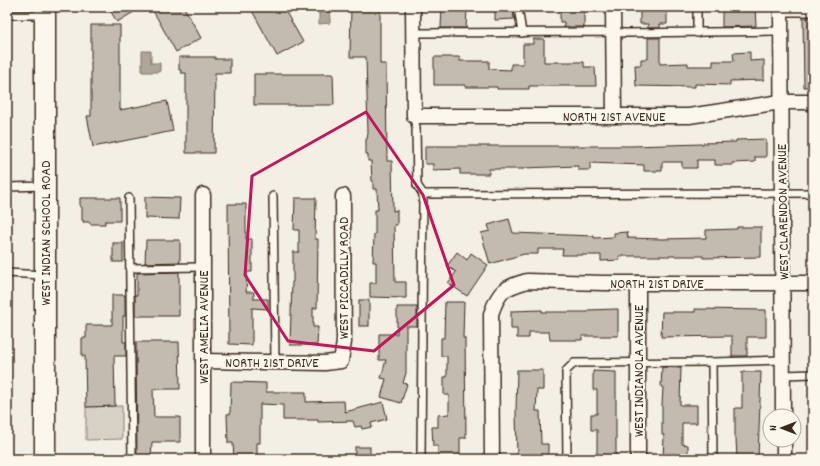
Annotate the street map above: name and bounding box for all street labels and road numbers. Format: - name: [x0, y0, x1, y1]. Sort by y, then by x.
- street label: NORTH 21ST AVENUE: [563, 108, 666, 128]
- street label: WEST CLARENDON AVENUE: [773, 143, 795, 280]
- street label: WEST INDIAN SCHOOL ROAD: [37, 161, 57, 305]
- street label: WEST PICCADILLY ROAD: [335, 217, 355, 339]
- street label: WEST AMELIA AVENUE: [195, 270, 215, 384]
- street label: NORTH 21ST DRIVE: [610, 275, 704, 295]
- street label: WEST INDIANOLA AVENUE: [630, 304, 650, 437]
- street label: NORTH 21ST DRIVE: [225, 354, 319, 374]

